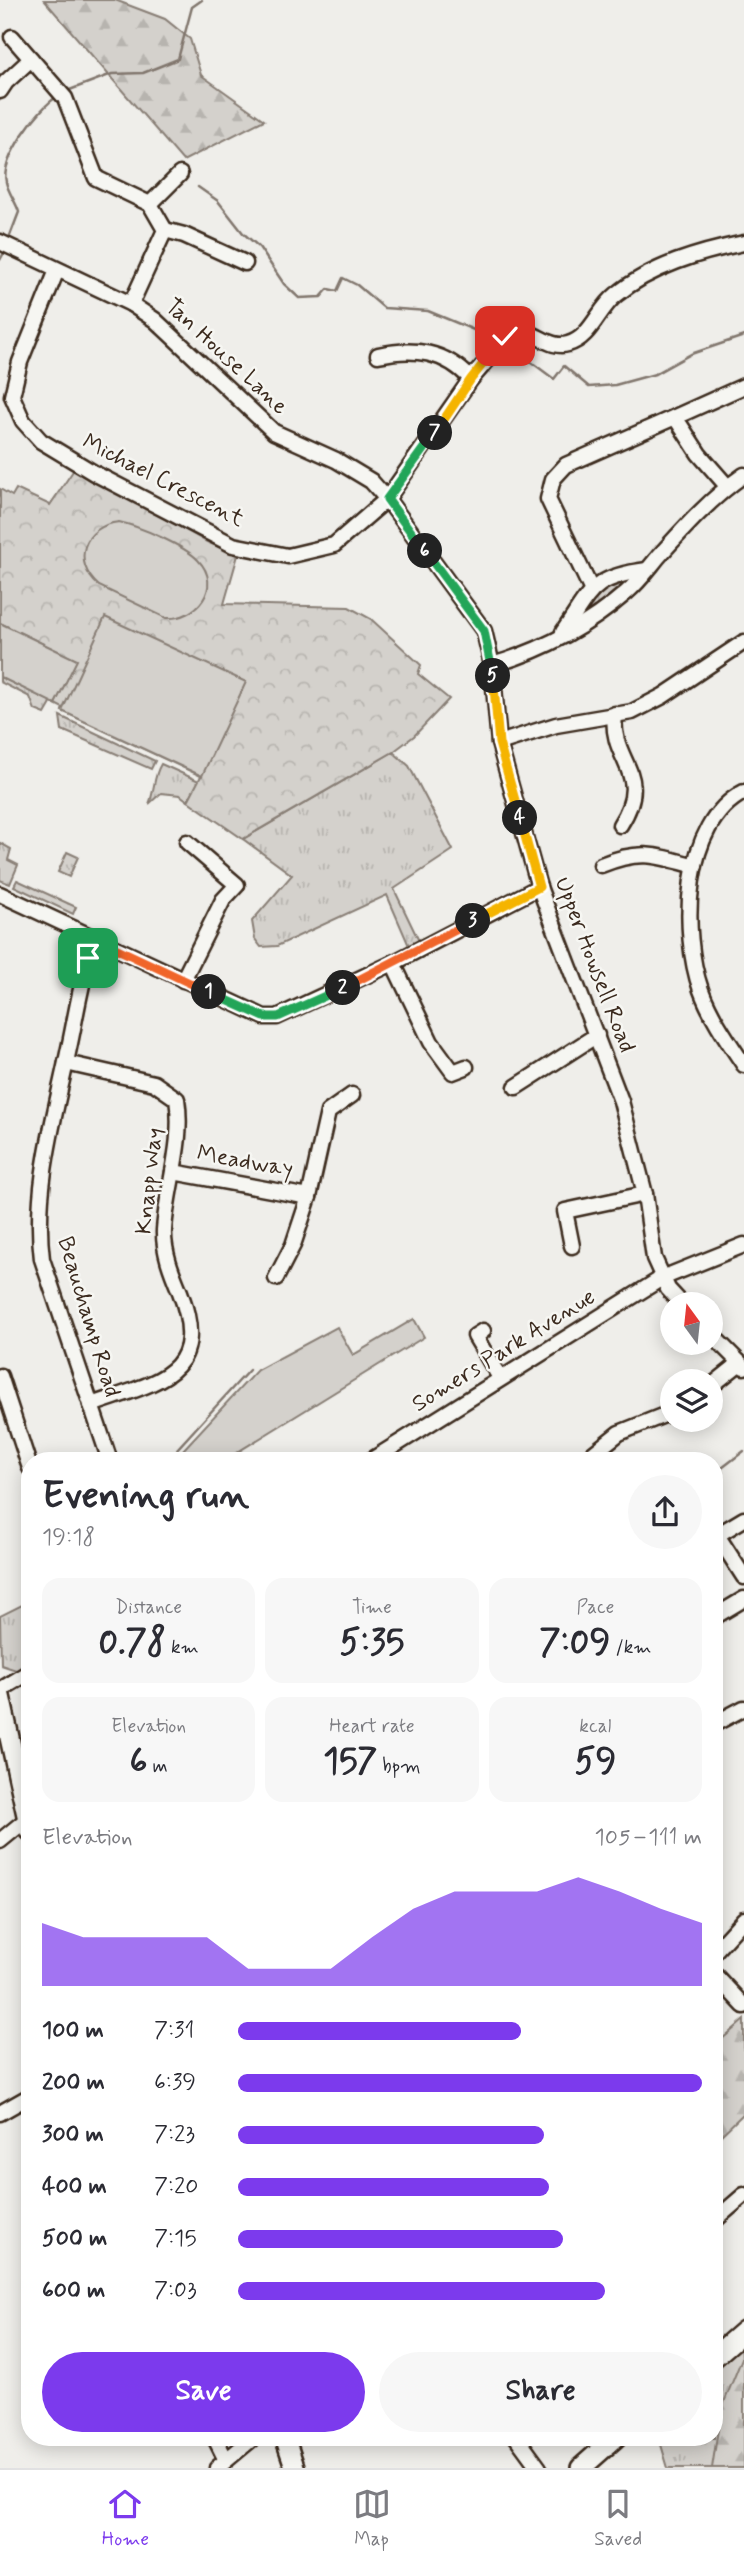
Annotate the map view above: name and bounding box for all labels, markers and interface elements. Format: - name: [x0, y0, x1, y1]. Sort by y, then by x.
- street label: Tan House Lane: [158, 292, 294, 422]
- pin: [475, 306, 535, 366]
- icon: check: [486, 317, 524, 355]
- pin: 7: [418, 416, 452, 450]
- text: 7: [429, 420, 440, 445]
- street label: Michael Crescent: [77, 427, 250, 535]
- pin: 6: [408, 534, 442, 568]
- text: 6: [420, 538, 429, 563]
- pin: 5: [476, 658, 510, 694]
- text: 5: [487, 663, 498, 688]
- pin: 4: [503, 800, 538, 836]
- text: 4: [514, 805, 525, 830]
- street label: Upper Howsell Road: [547, 873, 641, 1057]
- pin: 3: [456, 904, 490, 939]
- text: 3: [468, 908, 477, 933]
- pin: [58, 928, 118, 988]
- icon: arrive: [69, 939, 107, 977]
- pin: 2: [326, 970, 360, 1006]
- pin: 1: [192, 974, 227, 1010]
- text: 2: [338, 975, 347, 1000]
- text: 1: [204, 979, 213, 1004]
- street label: Knapp Way: [129, 1126, 171, 1236]
- street label: Meadway: [195, 1139, 295, 1185]
- street label: Beauchamp Road: [49, 1233, 127, 1401]
- street label: Somers Park Avenue: [407, 1282, 601, 1420]
- north arrow: [660, 1292, 723, 1354]
- map controls: [660, 1292, 723, 1432]
- button: layers: [660, 1369, 723, 1432]
- text: Evening run: [42, 1472, 249, 1521]
- button: share: [628, 1475, 702, 1549]
- text: 19:18: [42, 1523, 95, 1553]
- text: Distance: [115, 1595, 182, 1620]
- text: Time: [352, 1595, 392, 1620]
- text: Pace: [576, 1595, 614, 1620]
- text: 0.78: [99, 1620, 166, 1666]
- text: 5:35: [340, 1620, 404, 1666]
- text: 7:09: [539, 1620, 610, 1666]
- text: km: [166, 1635, 199, 1660]
- text: /km: [610, 1635, 651, 1660]
- text: Elevation: [111, 1714, 186, 1739]
- text: Heart rate: [329, 1714, 415, 1739]
- text: kcal: [579, 1714, 611, 1739]
- text: 6: [130, 1739, 147, 1785]
- text: 157: [323, 1739, 377, 1785]
- text: 59: [574, 1739, 616, 1785]
- text: m: [147, 1754, 168, 1779]
- text: bpm: [377, 1754, 421, 1779]
- text: Elevation: [42, 1823, 133, 1853]
- text: 105–111 m: [594, 1823, 702, 1853]
- text: 100 m: [42, 2016, 104, 2046]
- text: 7:31: [154, 2016, 194, 2046]
- text: 200 m: [42, 2068, 105, 2098]
- text: 6:39: [154, 2068, 196, 2098]
- text: 300 m: [42, 2120, 104, 2150]
- text: 7:23: [154, 2120, 195, 2150]
- text: 400 m: [42, 2172, 107, 2202]
- text: 7:20: [154, 2172, 199, 2202]
- text: 500 m: [42, 2224, 107, 2254]
- text: 7:15: [154, 2224, 197, 2254]
- text: 600 m: [42, 2276, 105, 2306]
- text: 7:03: [154, 2276, 197, 2306]
- button: Save: [42, 2352, 365, 2432]
- button: Share: [379, 2352, 702, 2432]
- tab: Home: [102, 2485, 149, 2552]
- tab: Map: [353, 2485, 391, 2552]
- tab: Saved: [594, 2485, 642, 2552]

